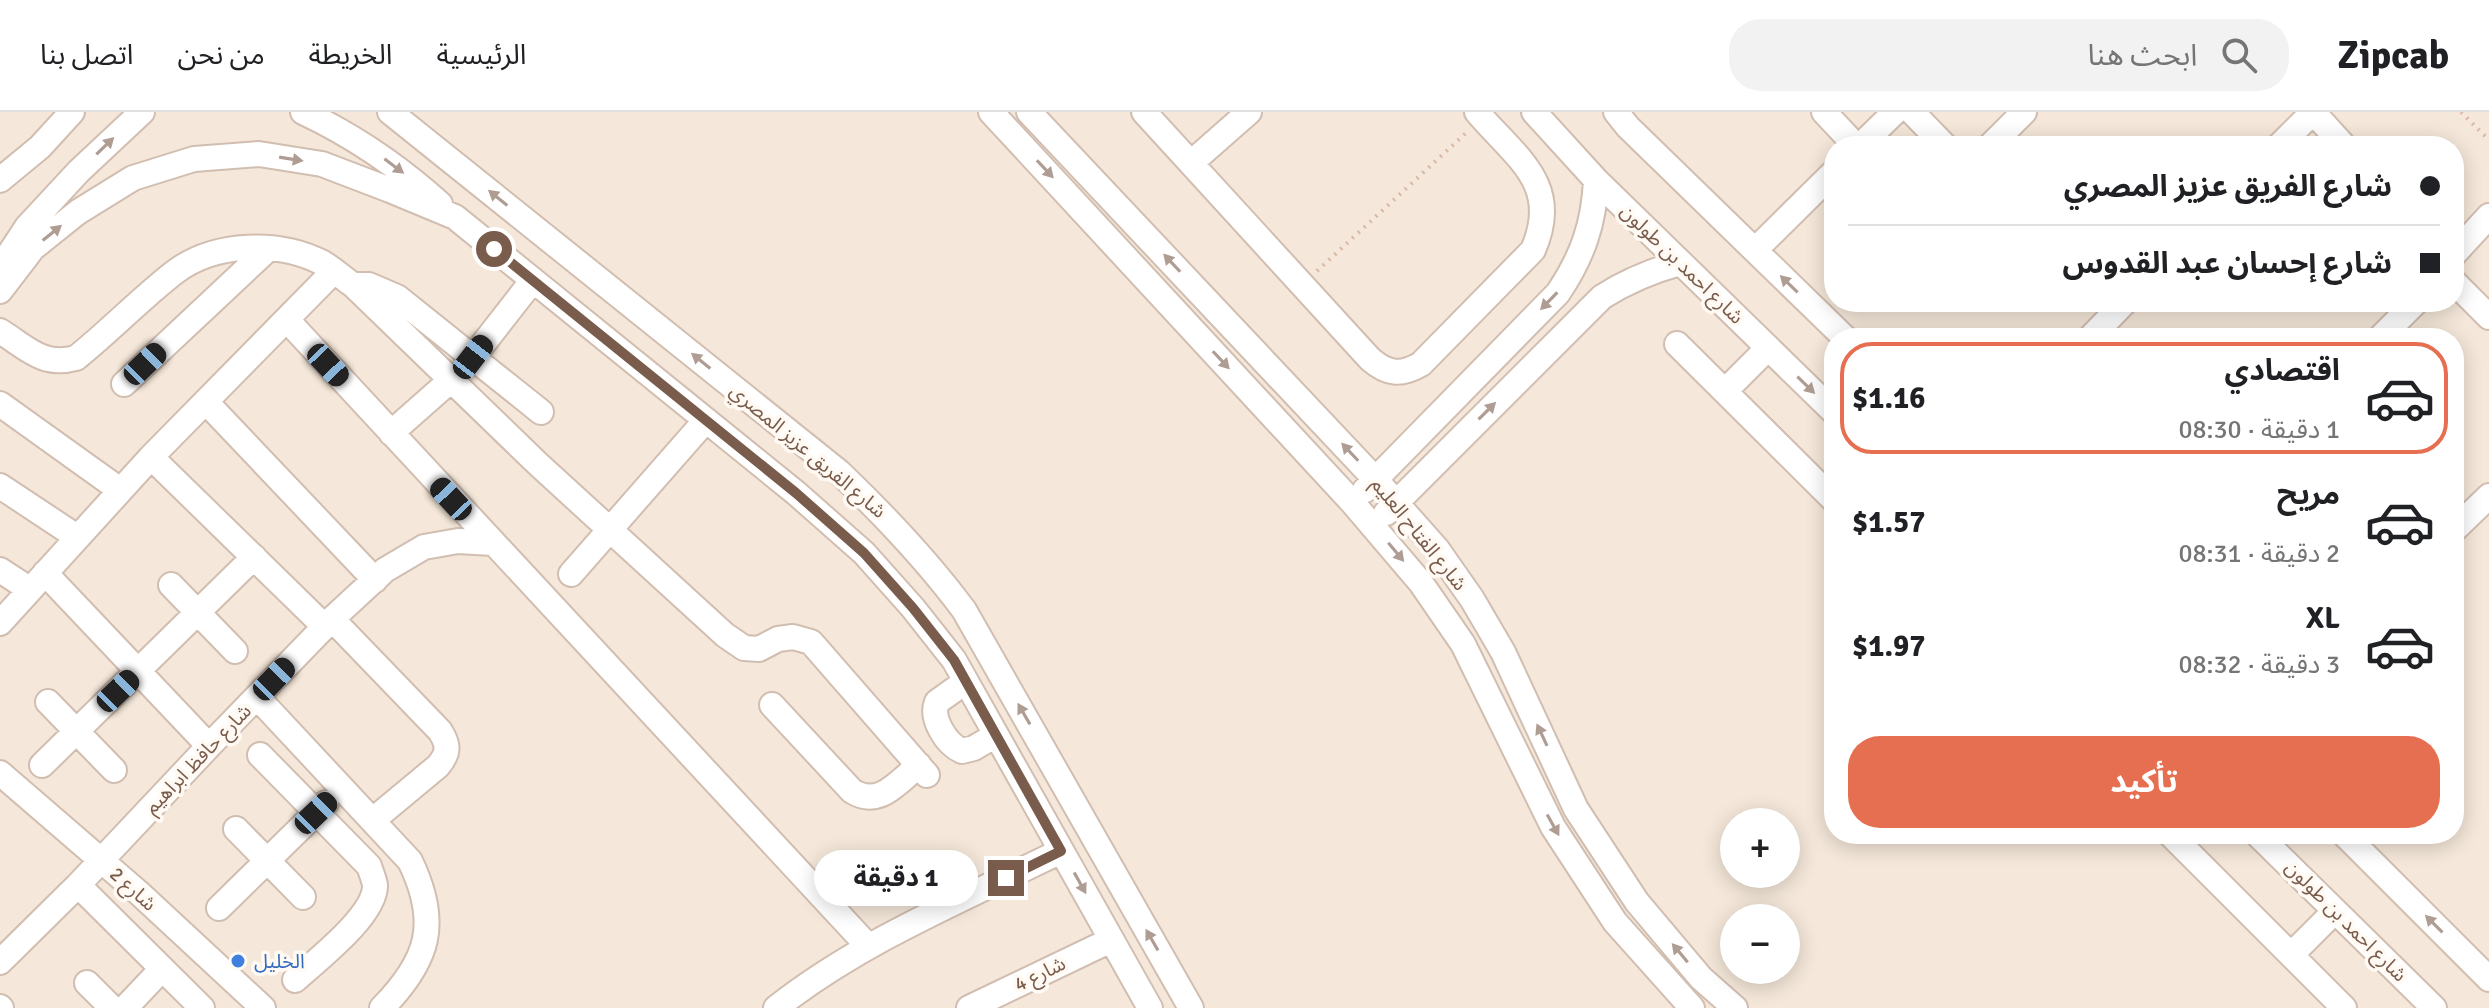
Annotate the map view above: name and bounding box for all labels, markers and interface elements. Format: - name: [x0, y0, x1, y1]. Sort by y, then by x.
- search box: [1729, 19, 2289, 91]
- text: Zipcab: [2337, 32, 2449, 79]
- icon: search: [2217, 33, 2261, 77]
- text: ابحث هنا: [2087, 37, 2197, 74]
- text: اتصل بنا: [40, 38, 134, 72]
- text: من نحن: [178, 38, 265, 72]
- text: الخريطة: [309, 38, 393, 72]
- text: الرئيسية: [437, 38, 527, 72]
- one-way arrow: [95, 137, 114, 156]
- one-way arrow: [279, 153, 304, 166]
- one-way arrow: [384, 157, 404, 173]
- one-way arrow: [1035, 159, 1053, 178]
- text: شارع الفريق عزيز المصري: [2064, 168, 2392, 205]
- one-way arrow: [488, 190, 508, 207]
- street label: شارع احمد بن طولون: [1614, 199, 1749, 331]
- one-way arrow: [42, 225, 62, 242]
- route start: [476, 231, 512, 267]
- text: شارع إحسان عبد القدوس: [2062, 245, 2392, 282]
- one-way arrow: [1163, 254, 1181, 273]
- one-way arrow: [1780, 275, 1799, 293]
- one-way arrow: [1541, 292, 1559, 311]
- car: [449, 331, 497, 383]
- car: [119, 339, 171, 389]
- car: [303, 339, 353, 391]
- one-way arrow: [1212, 350, 1230, 369]
- text: اقتصادي: [2225, 352, 2340, 389]
- one-way arrow: [691, 353, 711, 369]
- icon: car: [2364, 362, 2436, 434]
- one-way arrow: [1796, 376, 1815, 394]
- street label: شارع الفريق عزيز المصري: [723, 378, 891, 526]
- text: $1.16: [1852, 380, 1925, 417]
- one-way arrow: [1478, 402, 1496, 421]
- text: 1 دقيقة · 08:30: [2178, 414, 2340, 446]
- one-way arrow: [1342, 443, 1360, 462]
- street label: شارع الفتاح العليم: [1364, 472, 1472, 597]
- car: [426, 473, 476, 525]
- text: مريح: [2277, 476, 2340, 513]
- icon: car: [2364, 486, 2436, 558]
- text: $1.57: [1852, 504, 1925, 541]
- text: 2 دقيقة · 08:31: [2178, 538, 2340, 570]
- one-way arrow: [1386, 543, 1404, 562]
- text: XL: [2306, 600, 2340, 637]
- icon: car: [2364, 610, 2436, 682]
- text: $1.97: [1852, 628, 1925, 665]
- text: 3 دقيقة · 08:32: [2178, 649, 2340, 681]
- car: [249, 653, 299, 705]
- car: [92, 666, 144, 716]
- street label: شارع حافظ ابراهيم: [139, 699, 258, 821]
- one-way arrow: [1017, 703, 1031, 725]
- one-way arrow: [1535, 723, 1548, 747]
- button: تأكيد: [1848, 736, 2440, 828]
- car: [290, 788, 342, 838]
- map controls: [1720, 808, 1800, 984]
- button: +: [1720, 808, 1800, 888]
- one-way arrow: [1546, 814, 1560, 836]
- callout: 1 دقيقة: [814, 850, 978, 906]
- street label: شارع احمد بن طولون: [2278, 855, 2412, 989]
- route end: [988, 860, 1024, 896]
- street label: شارع 2: [103, 862, 162, 918]
- text: 1 دقيقة: [853, 862, 939, 894]
- one-way arrow: [1073, 872, 1087, 895]
- button: −: [1720, 904, 1800, 984]
- one-way arrow: [2425, 915, 2444, 934]
- one-way arrow: [1145, 929, 1159, 951]
- one-way arrow: [1672, 944, 1689, 964]
- place label: الخليل: [254, 949, 305, 974]
- street label: شارع 4: [1010, 951, 1071, 999]
- marker: الخليل: [229, 952, 247, 970]

